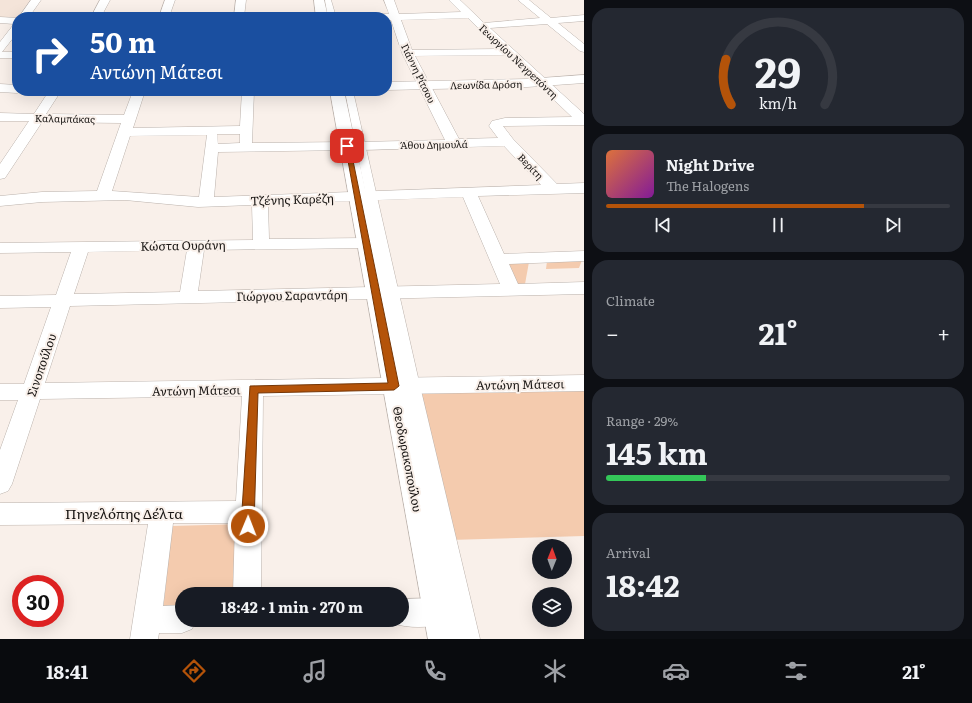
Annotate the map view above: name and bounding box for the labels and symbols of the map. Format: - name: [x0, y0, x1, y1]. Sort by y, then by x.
- street label: Γεωργίου Νεγρεπόντη: [476, 20, 562, 102]
- street label: Γιάννη Ρίτσου: [398, 41, 440, 105]
- street label: Λεωνίδα Δρόση: [450, 76, 522, 92]
- street label: Καλαμπάκας: [35, 110, 95, 126]
- pin: [330, 129, 364, 163]
- street label: Άθου Δημουλά: [400, 136, 468, 152]
- street label: Βερίτη: [515, 150, 547, 182]
- street label: Τζένης Καρέζη: [250, 189, 334, 209]
- street label: Κώστα Ουράνη: [140, 235, 226, 255]
- street label: Γιώργου Σαραντάρη: [236, 285, 348, 305]
- street label: Σινοπούλου: [22, 331, 60, 399]
- street label: Αντώνη Μάτεσι: [476, 374, 565, 394]
- street label: Αντώνη Μάτεσι: [152, 380, 241, 400]
- street label: Θεοδωρακοπούλου: [389, 405, 427, 513]
- street label: Πηνελόπης Δέλτα: [65, 503, 183, 523]
- position arrow: [227, 505, 269, 547]
- north arrow: [532, 539, 572, 579]
- speed limit sign: 30: [12, 575, 64, 627]

